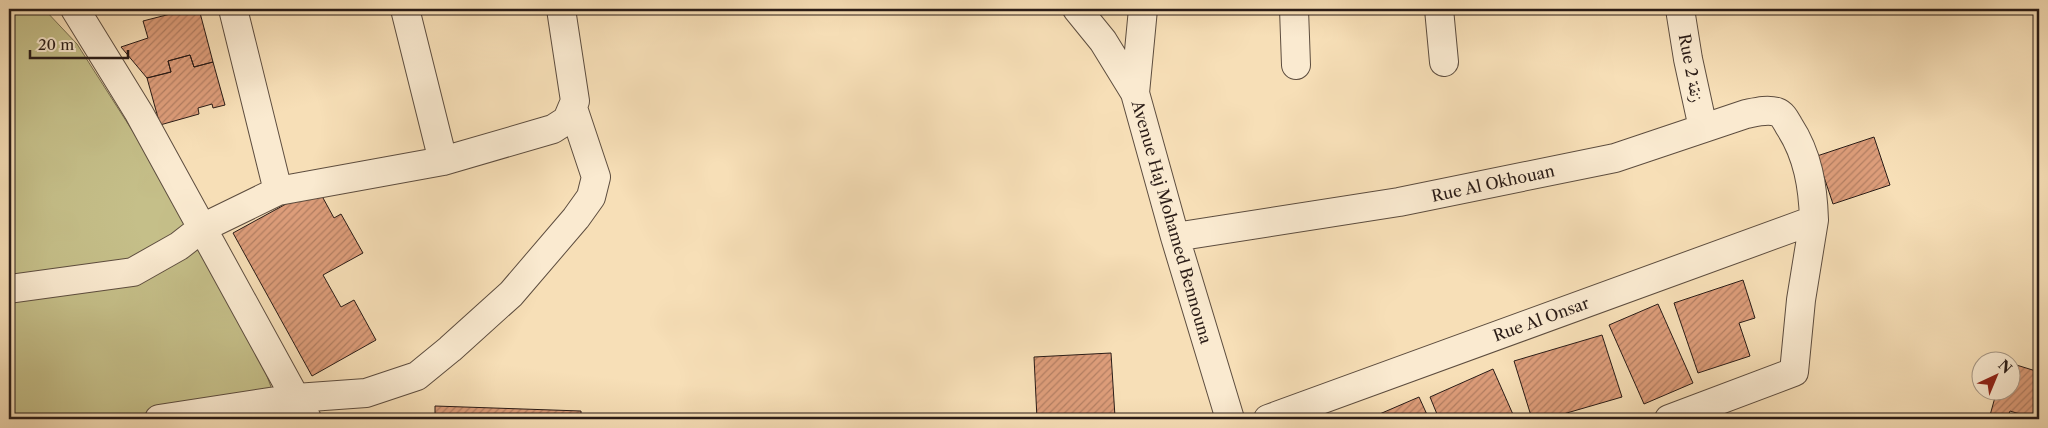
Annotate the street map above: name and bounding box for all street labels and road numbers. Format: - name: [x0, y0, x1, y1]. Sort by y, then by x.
- street label: Rue 2 زنقة: [1675, 32, 1707, 104]
- street label: Avenue Haj Mohamed Bennouna: [1127, 97, 1217, 346]
- street label: Rue Al Okhouan: [1430, 160, 1556, 206]
- street label: Rue Al Onsar: [1490, 292, 1592, 346]

